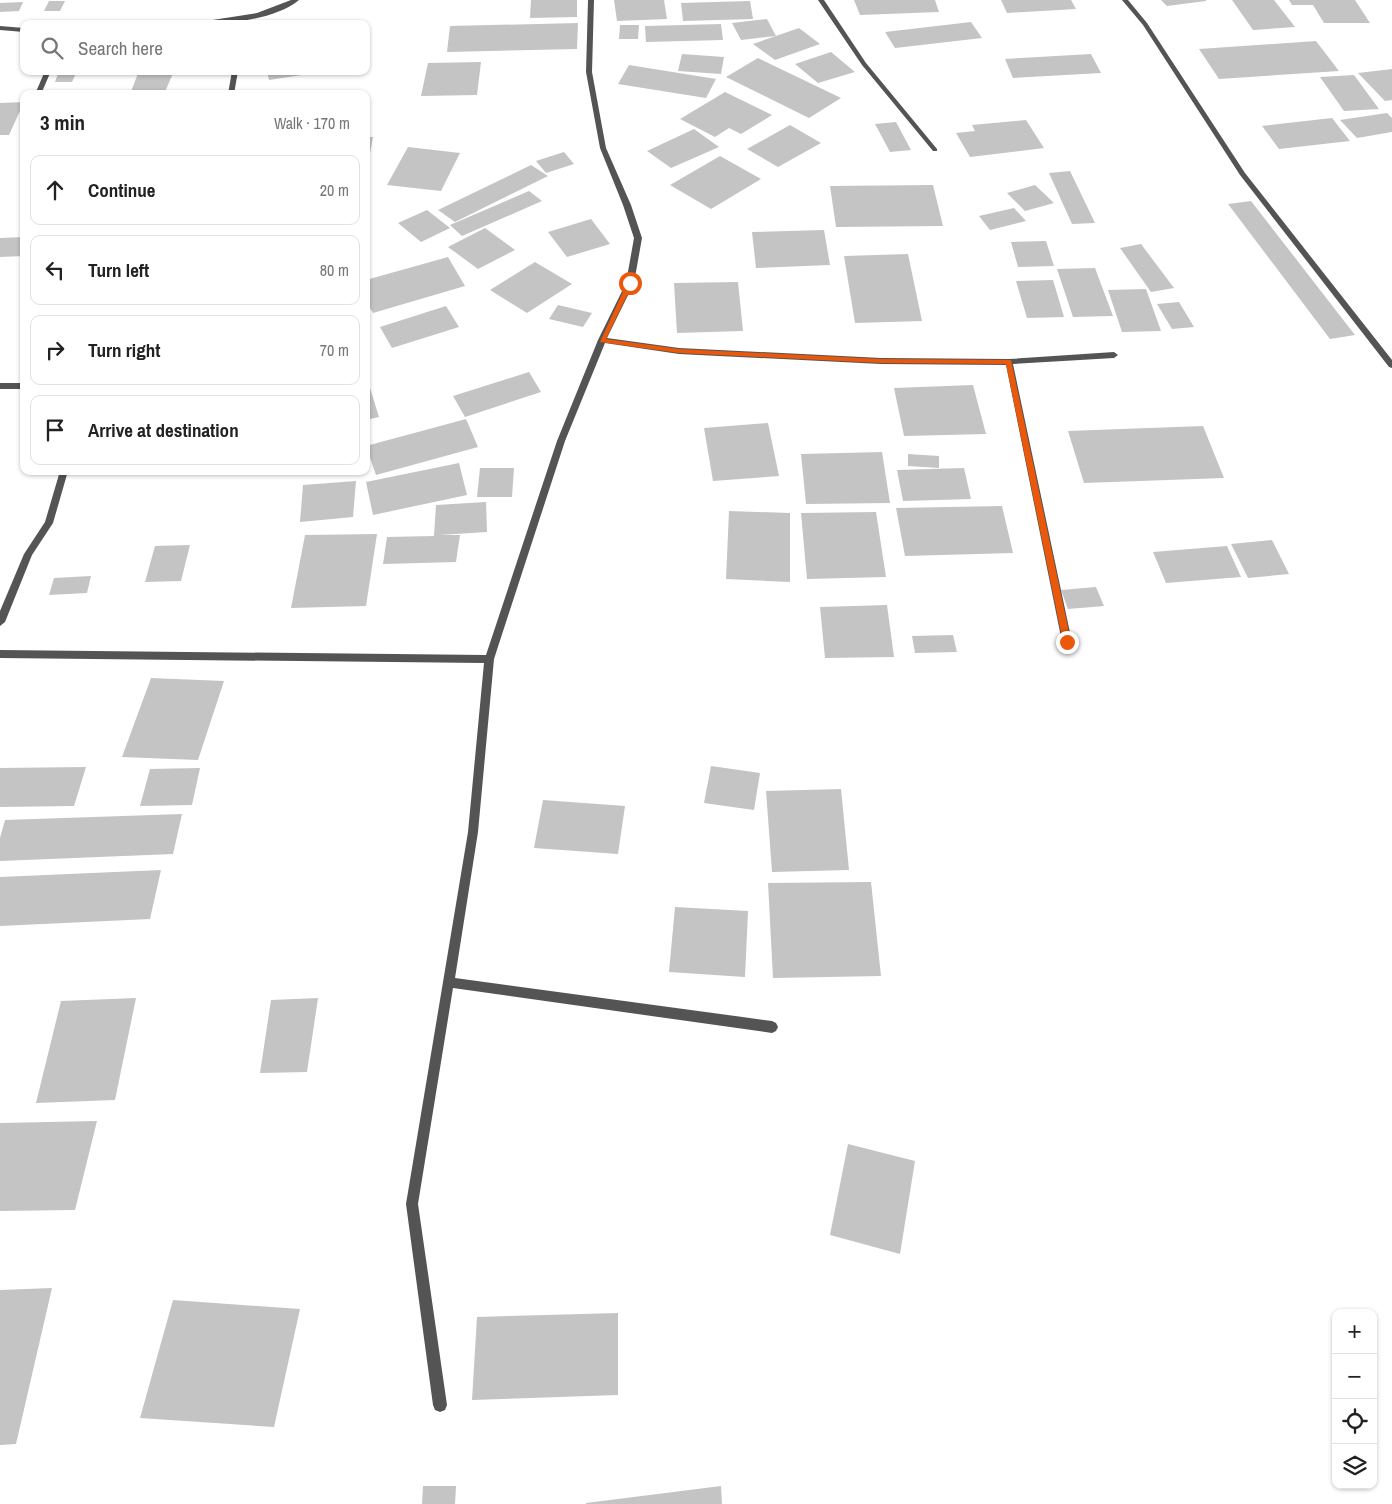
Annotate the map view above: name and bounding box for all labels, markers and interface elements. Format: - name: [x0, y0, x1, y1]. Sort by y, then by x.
- search box: [20, 20, 370, 75]
- icon: search: [38, 34, 66, 62]
- text: Search here: [78, 35, 163, 61]
- text: 3 min: [40, 108, 85, 137]
- text: Walk · 170 m: [274, 112, 350, 134]
- icon: ahead: [41, 176, 69, 204]
- text: Continue: [88, 177, 156, 203]
- text: 20 m: [320, 179, 349, 201]
- icon: left: [41, 256, 69, 284]
- text: Turn left: [88, 257, 149, 283]
- text: 80 m: [320, 259, 349, 281]
- route start: [619, 272, 642, 295]
- icon: right: [41, 336, 69, 364]
- text: Turn right: [88, 337, 160, 363]
- text: 70 m: [320, 339, 349, 361]
- icon: arrive: [41, 416, 69, 444]
- text: Arrive at destination: [88, 417, 239, 443]
- route end: [1056, 631, 1079, 654]
- map controls: [1332, 1309, 1377, 1489]
- button: +: [1332, 1309, 1377, 1354]
- button: −: [1332, 1354, 1377, 1399]
- button: locate: [1332, 1399, 1377, 1444]
- button: layers: [1332, 1444, 1377, 1489]

